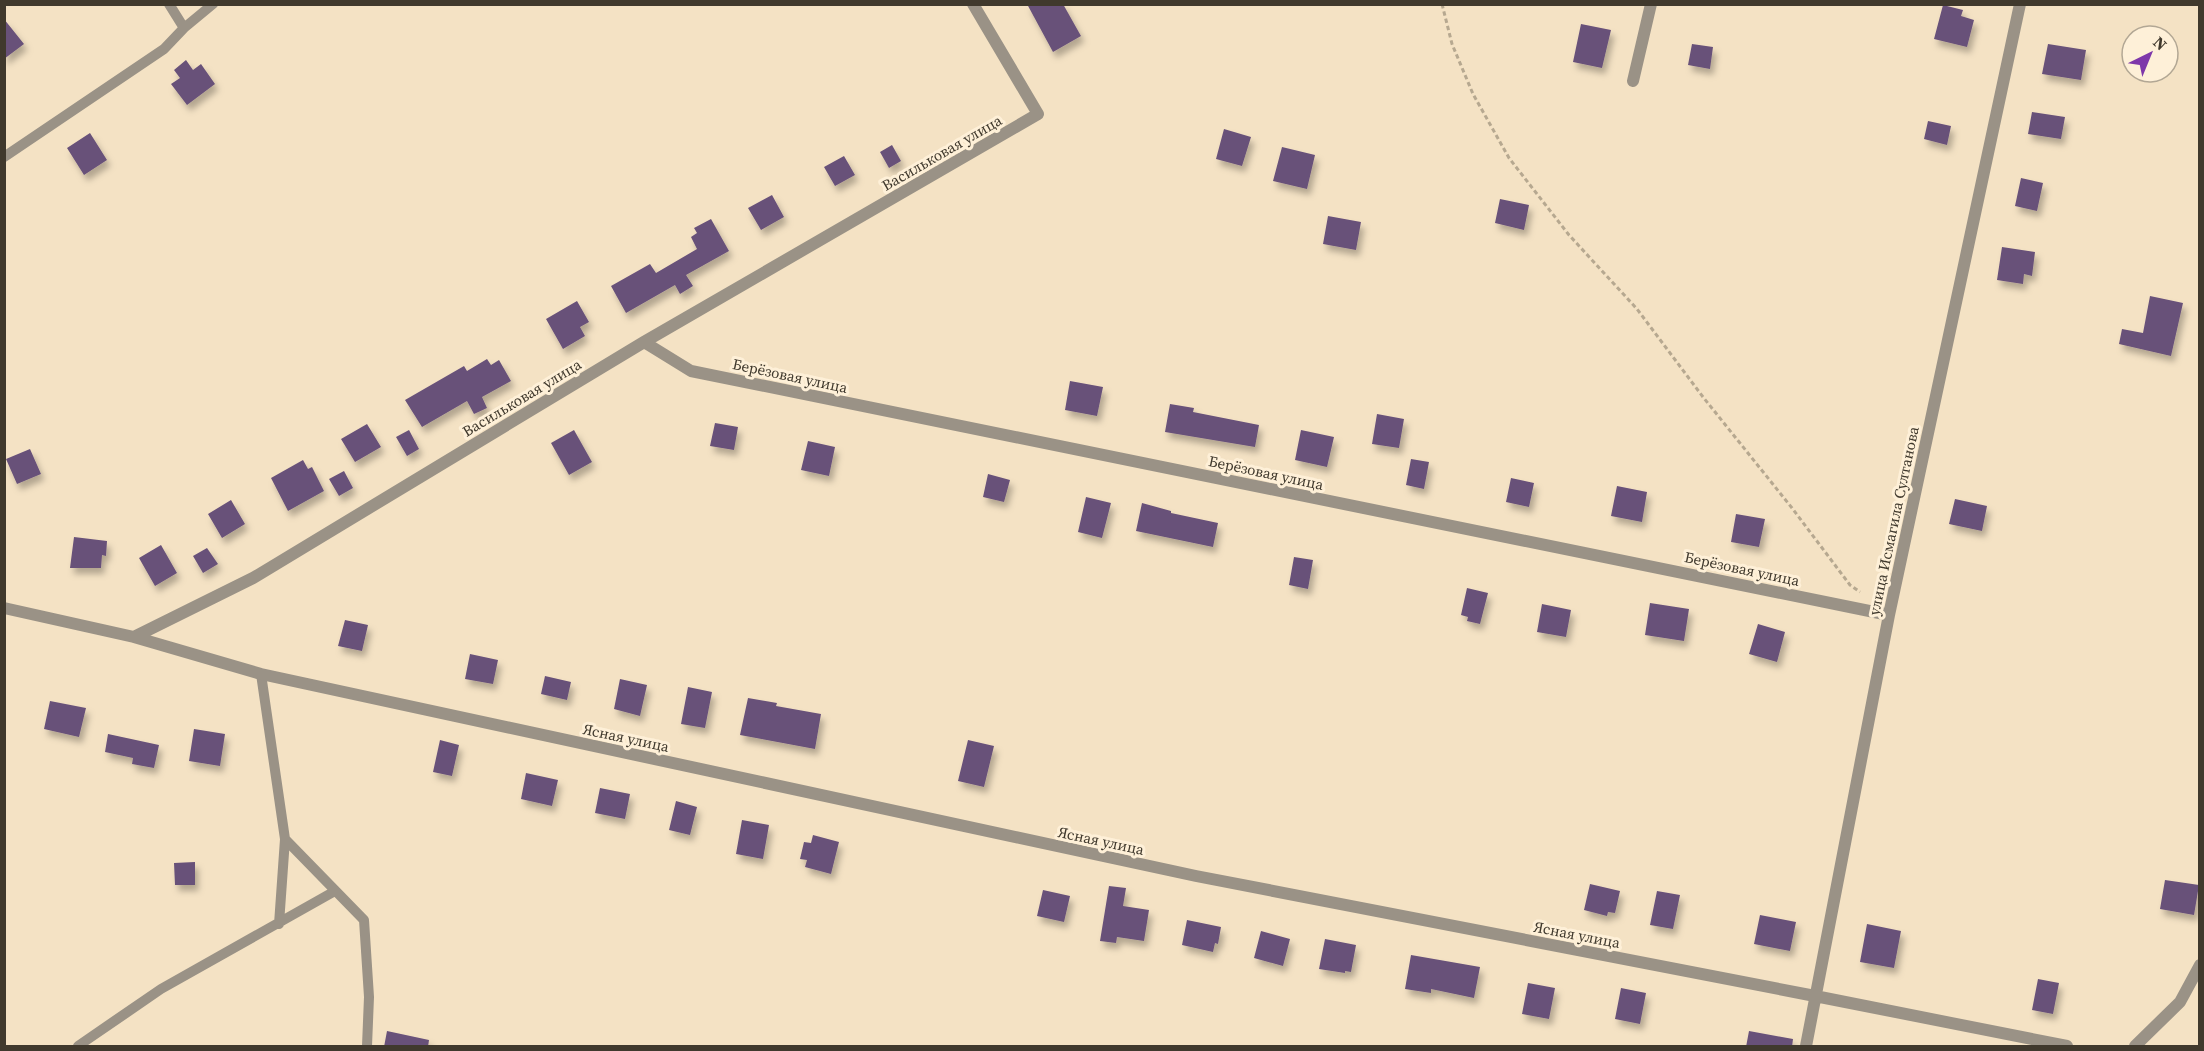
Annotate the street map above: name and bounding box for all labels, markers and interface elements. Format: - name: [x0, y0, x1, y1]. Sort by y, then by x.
- north arrow: [2120, 24, 2180, 84]
- text: N: [2148, 31, 2172, 55]
- street label: Васильковая улица: [878, 109, 1006, 196]
- street label: Берёзовая улица: [731, 353, 850, 398]
- street label: Васильковая улица: [458, 354, 586, 441]
- street label: улица Исмагила Султанова: [1863, 424, 1924, 617]
- street label: Берёзовая улица: [1207, 450, 1326, 495]
- street label: Берёзовая улица: [1683, 546, 1802, 591]
- street label: Ясная улица: [581, 718, 671, 757]
- street label: Ясная улица: [1056, 821, 1146, 860]
- street label: Ясная улица: [1532, 916, 1622, 953]

